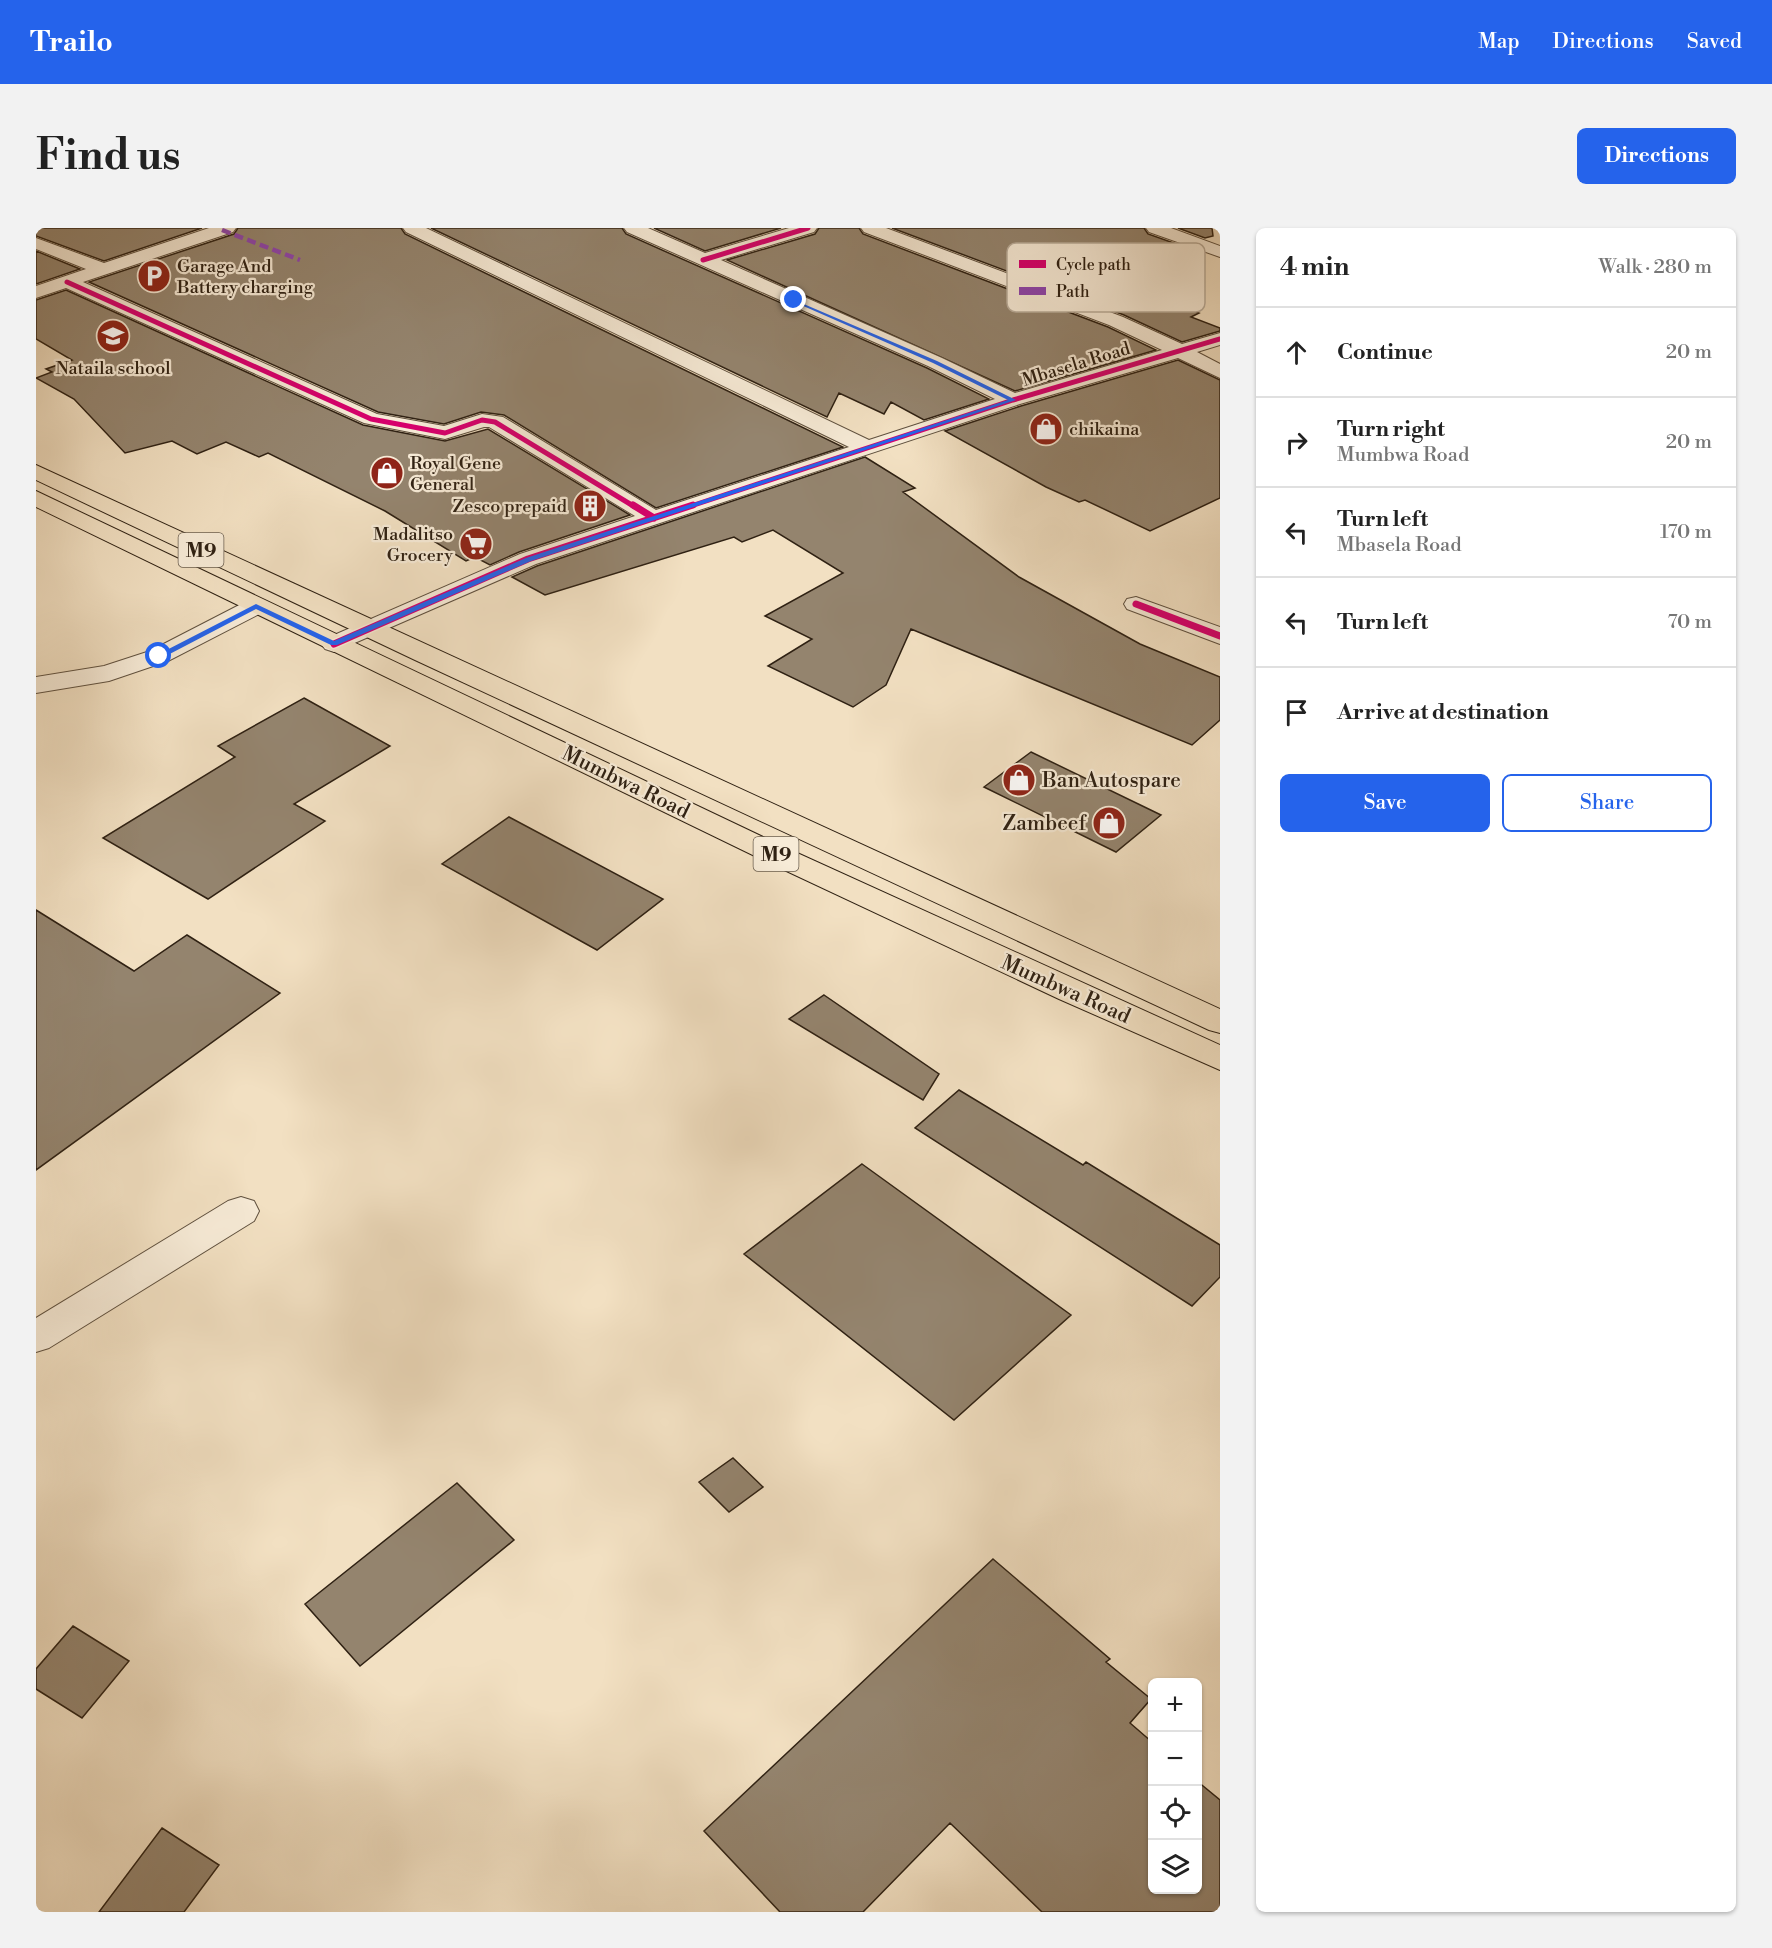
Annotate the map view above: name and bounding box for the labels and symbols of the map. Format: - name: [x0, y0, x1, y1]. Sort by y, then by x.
- legend: [1007, 243, 1205, 312]
- place label: Garage And Battery charging: [176, 255, 314, 299]
- text: Cycle path: [1056, 255, 1131, 275]
- parking icon: Garage And Battery charging: [136, 258, 172, 294]
- text: Path: [1056, 282, 1090, 302]
- route end: [780, 286, 806, 312]
- school or university icon: Nataila school: [95, 318, 131, 354]
- street label: Mbasela Road: [1019, 337, 1134, 392]
- place label: Nataila school: [55, 357, 171, 380]
- shop icon: chikaina: [1028, 411, 1064, 447]
- place label: chikaina: [1069, 418, 1140, 441]
- place label: Royal Gene General: [410, 452, 501, 496]
- shop icon: Royal Gene General: [369, 455, 405, 491]
- building icon: Zesco prepaid: [572, 488, 608, 524]
- place label: Zesco prepaid: [453, 495, 568, 518]
- place label: Madalitso Grocery: [373, 523, 453, 567]
- supermarket icon: Madalitso Grocery: [458, 526, 494, 562]
- road number: M9: [178, 533, 224, 567]
- route start: [145, 642, 171, 668]
- street label: Mumbwa Road: [557, 741, 694, 825]
- shop icon: Ban Autospare: [1001, 762, 1037, 798]
- place label: Ban Autospare: [1041, 768, 1181, 794]
- shop icon: Zambeef: [1091, 805, 1127, 841]
- place label: Zambeef: [1003, 811, 1087, 837]
- road number: M9: [754, 837, 798, 871]
- street label: Mumbwa Road: [997, 950, 1134, 1030]

